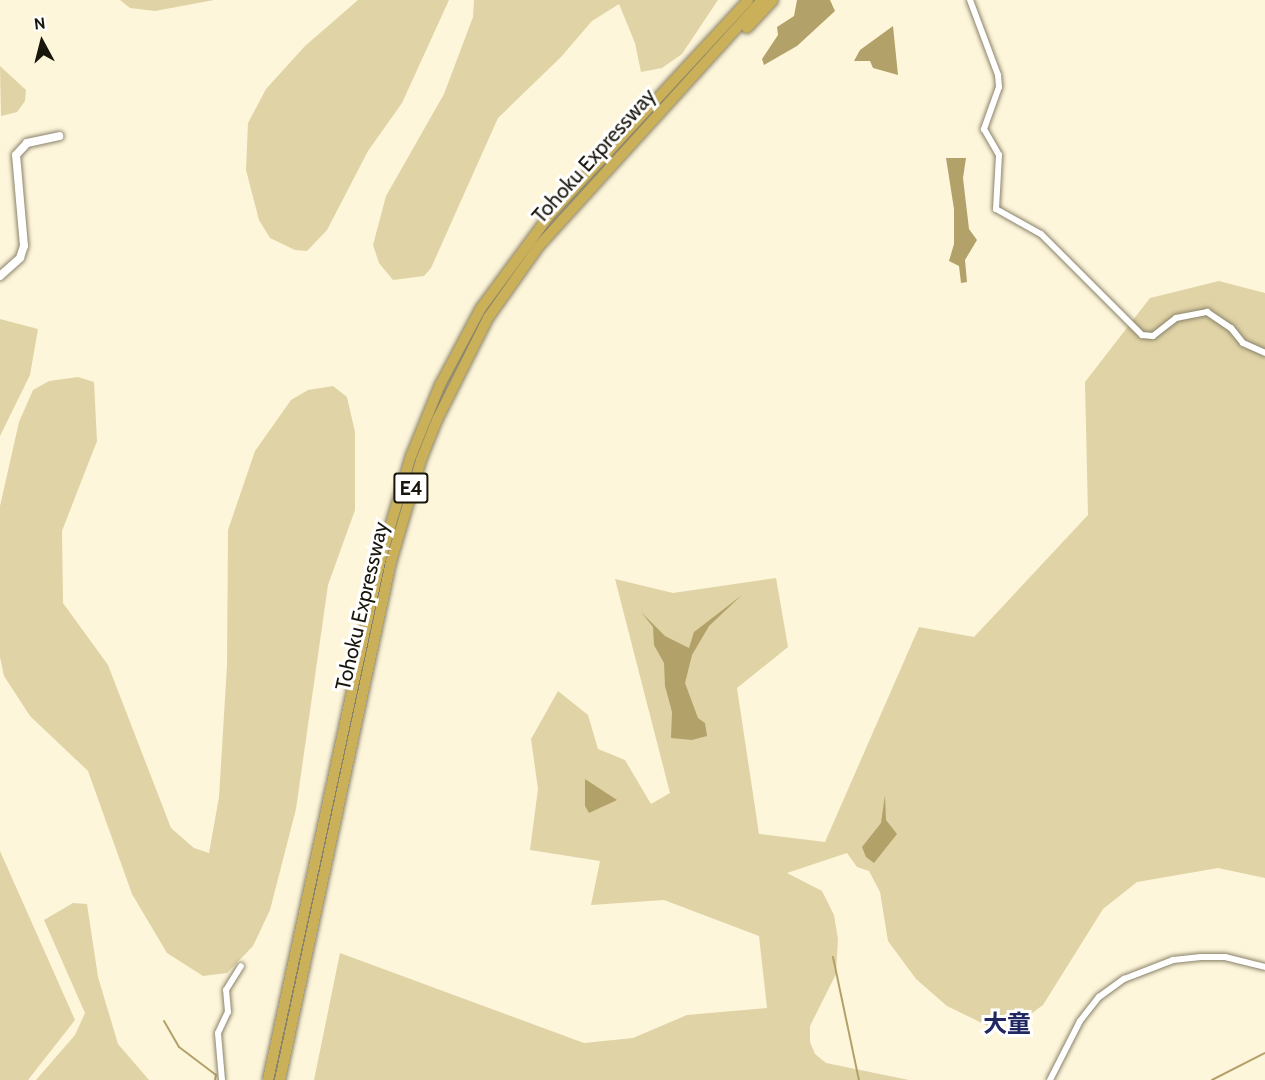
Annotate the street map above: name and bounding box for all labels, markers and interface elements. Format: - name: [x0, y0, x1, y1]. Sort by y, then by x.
- north arrow: [12, 12, 72, 72]
- text: N: [33, 14, 47, 34]
- street label: Tohoku Expressway: [527, 84, 661, 228]
- road number: E4: [393, 471, 429, 505]
- street label: Tohoku Expressway: [330, 519, 394, 693]
- district label: 大童: [983, 1010, 1031, 1038]

